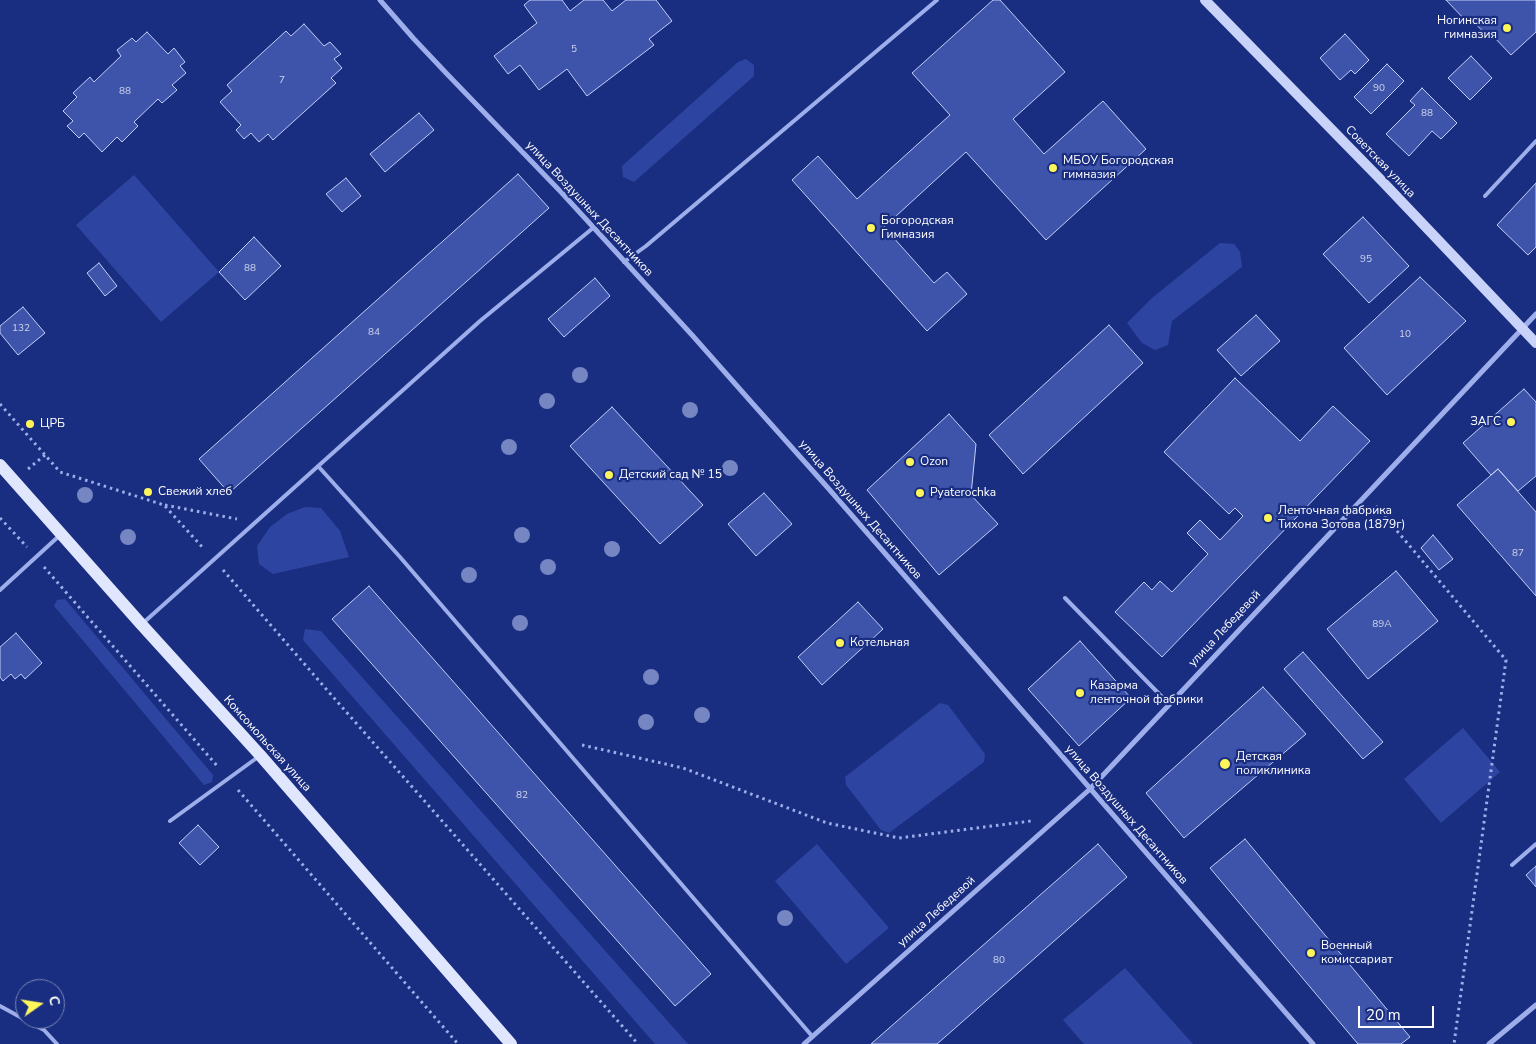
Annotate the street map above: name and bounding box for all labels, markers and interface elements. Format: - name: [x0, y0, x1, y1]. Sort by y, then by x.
- place label: Ногинская гимназия: [1437, 14, 1497, 42]
- marker: Ногинская гимназия: [1501, 22, 1513, 34]
- house number: 5: [571, 44, 577, 56]
- house number: 7: [279, 75, 285, 87]
- house number: 90: [1373, 83, 1385, 95]
- house number: 88: [119, 86, 131, 98]
- house number: 88: [1421, 108, 1433, 120]
- street label: Советская улица: [1342, 123, 1418, 201]
- street label: улица Воздушных Десантников: [522, 138, 656, 280]
- place label: МБОУ Богородская гимназия: [1063, 154, 1174, 182]
- marker: МБОУ Богородская гимназия: [1047, 162, 1059, 174]
- place label: Богородская Гимназия: [881, 214, 954, 242]
- marker: Богородская Гимназия: [865, 222, 877, 234]
- house number: 95: [1360, 254, 1372, 266]
- house number: 88: [244, 263, 256, 275]
- house number: 132: [12, 323, 30, 335]
- house number: 84: [368, 327, 380, 339]
- house number: 10: [1399, 329, 1411, 341]
- place label: ЗАГС: [1470, 415, 1501, 429]
- marker: ЗАГС: [1505, 416, 1517, 428]
- place label: ЦРБ: [40, 417, 65, 431]
- marker: ЦРБ: [24, 418, 36, 430]
- street label: улица Воздушных Десантников: [796, 437, 924, 583]
- place label: Ozon: [920, 455, 948, 469]
- marker: Ozon: [904, 456, 916, 468]
- place label: Детский сад № 15: [619, 468, 722, 482]
- marker: Детский сад № 15: [603, 469, 615, 481]
- place label: Свежий хлеб: [158, 485, 232, 499]
- marker: Свежий хлеб: [142, 486, 154, 498]
- place label: Pyaterochka: [930, 486, 996, 500]
- marker: Pyaterochka: [914, 487, 926, 499]
- place label: Ленточная фабрика Тихона Зотова (1879г): [1278, 504, 1405, 532]
- marker: Ленточная фабрика Тихона Зотова (1879г): [1262, 512, 1274, 524]
- house number: 87: [1512, 548, 1524, 560]
- street label: улица Лебедевой: [1186, 588, 1264, 670]
- house number: 89А: [1372, 619, 1392, 631]
- place label: Котельная: [850, 636, 910, 650]
- marker: Котельная: [834, 637, 846, 649]
- place label: Казарма ленточной фабрики: [1090, 679, 1203, 707]
- marker: Казарма ленточной фабрики: [1074, 687, 1086, 699]
- street label: Комсомольская улица: [220, 693, 314, 795]
- street label: улица Воздушных Десантников: [1062, 742, 1190, 888]
- place label: Детская поликлиника: [1236, 750, 1311, 778]
- marker: Детская поликлиника: [1218, 757, 1232, 771]
- house number: 82: [516, 790, 528, 802]
- street label: улица Лебедевой: [895, 873, 979, 951]
- place label: Военный комиссариат: [1321, 939, 1393, 967]
- marker: Военный комиссариат: [1305, 947, 1317, 959]
- house number: 80: [993, 955, 1005, 967]
- north arrow: [15, 979, 65, 1029]
- text: С: [44, 994, 64, 1008]
- scale bar: [1361, 996, 1437, 1028]
- text: 20 m: [1366, 1005, 1401, 1025]

